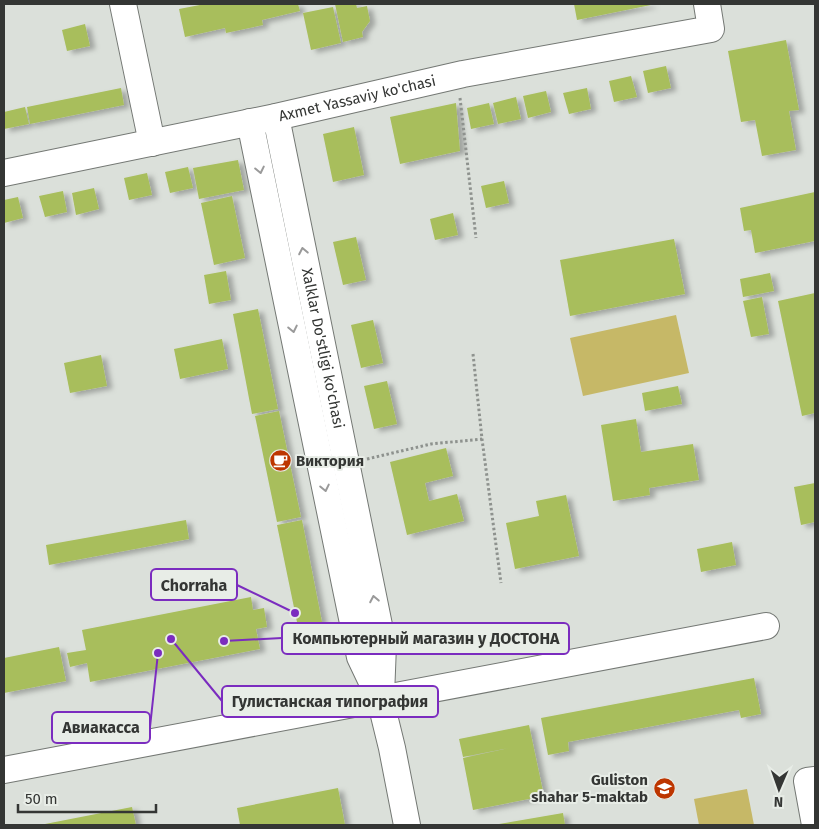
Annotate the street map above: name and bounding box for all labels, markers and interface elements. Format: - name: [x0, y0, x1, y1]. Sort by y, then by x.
- street label: Axmet Yassaviy ko'chasi: [277, 72, 437, 125]
- one-way arrow: [254, 165, 265, 174]
- one-way arrow: [298, 247, 309, 255]
- street label: Xalklar Do'stligi ko'chasi: [298, 266, 348, 430]
- one-way arrow: [287, 324, 297, 333]
- cafe icon: Виктория: [268, 449, 292, 473]
- place label: Виктория: [296, 452, 364, 470]
- one-way arrow: [319, 484, 330, 493]
- callout: Chorraha: [151, 569, 237, 600]
- text: Chorraha: [161, 576, 228, 595]
- one-way arrow: [369, 594, 380, 603]
- callout: Компьютерный магазин у ДОСТОНА: [282, 623, 569, 654]
- text: Компьютерный магазин у ДОСТОНА: [293, 629, 560, 648]
- callout: Гулистанская типография: [222, 686, 438, 717]
- text: Гулистанская типография: [232, 692, 428, 711]
- callout: Авиакасса: [52, 712, 150, 743]
- text: Авиакасса: [61, 718, 140, 737]
- north arrow: [754, 764, 804, 814]
- place label: Guliston shahar 5-maktab: [531, 771, 648, 806]
- school or university icon: Guliston shahar 5-maktab: [652, 777, 676, 801]
- scale bar: [18, 782, 155, 814]
- text: 50 m: [25, 790, 58, 808]
- text: N: [774, 793, 784, 810]

